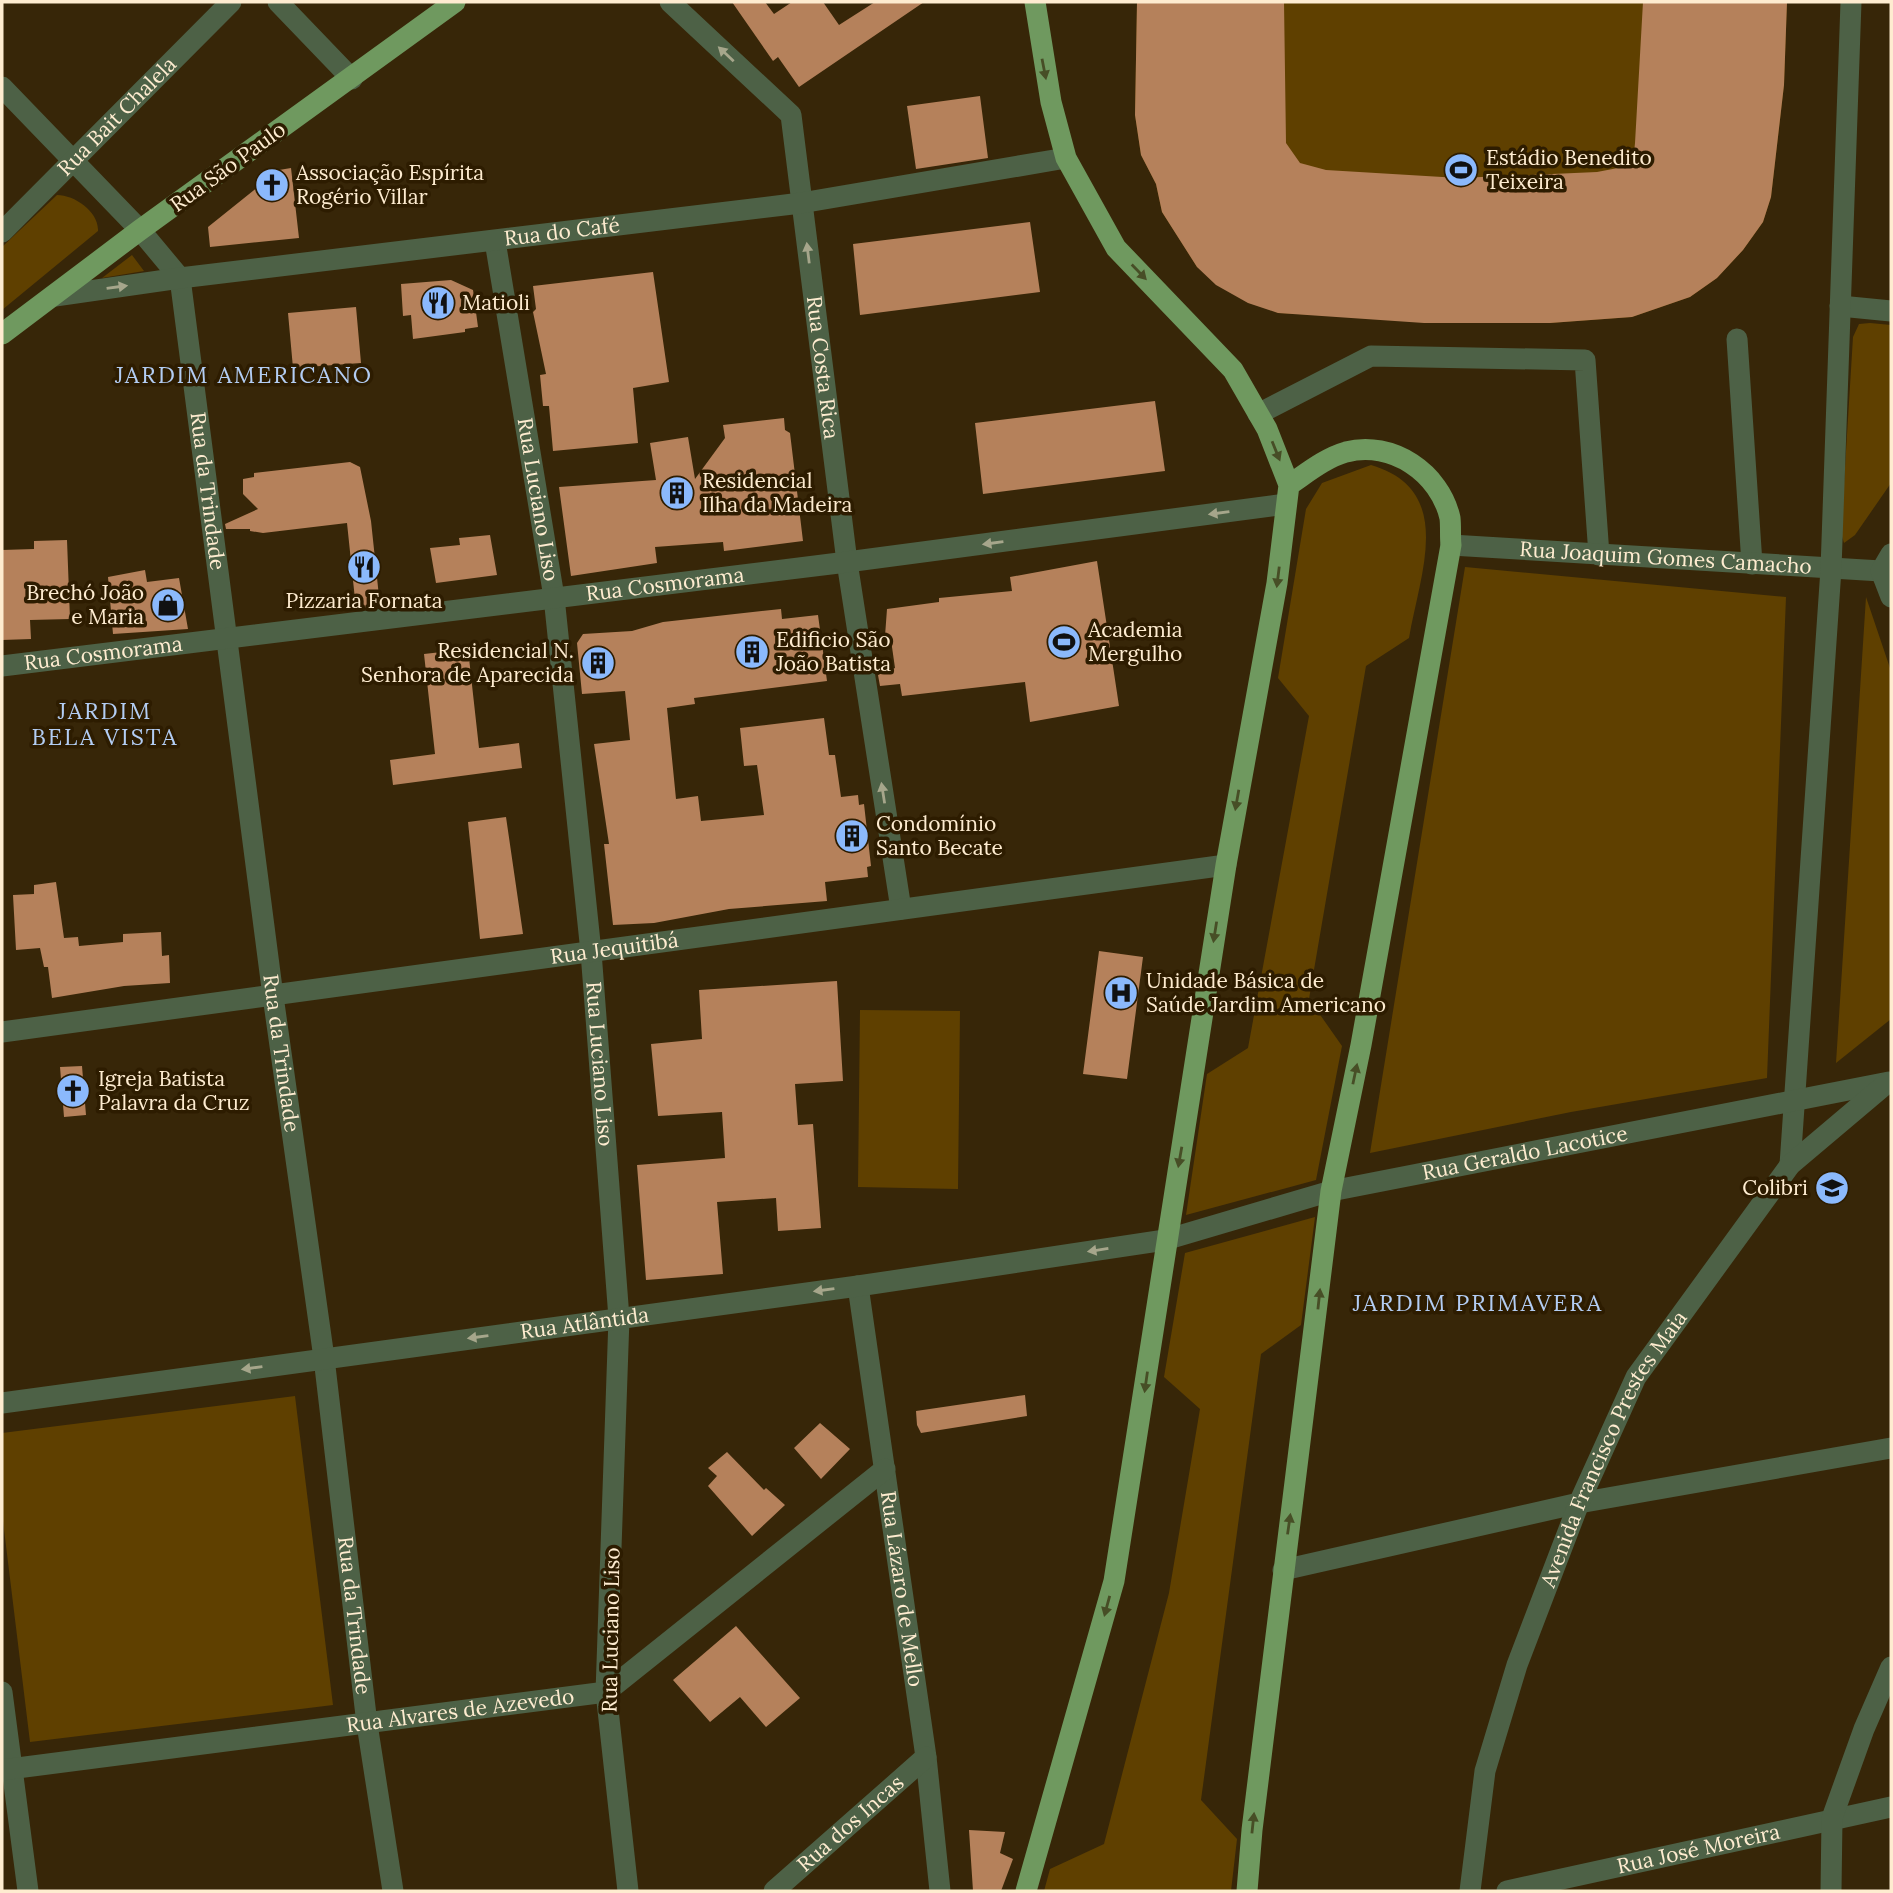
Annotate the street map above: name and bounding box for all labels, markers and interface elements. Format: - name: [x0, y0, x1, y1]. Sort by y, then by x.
- one-way arrow: [718, 47, 735, 63]
- street label: Rua Bait Chalela: [51, 51, 182, 182]
- one-way arrow: [1039, 58, 1050, 80]
- street label: Rua São Paulo: [165, 116, 291, 218]
- place label: Estádio Benedito Teixeira: [1486, 144, 1652, 195]
- sports icon: Estádio Benedito Teixeira: [1442, 151, 1480, 189]
- place label: Associação Espírita Rogério Villar: [295, 159, 484, 210]
- church icon: Associação Espírita Rogério Villar: [253, 166, 291, 204]
- street label: Rua do Café: [502, 211, 621, 252]
- one-way arrow: [802, 242, 813, 264]
- one-way arrow: [1131, 263, 1147, 280]
- one-way arrow: [106, 281, 128, 292]
- restaurant icon: Matioli: [419, 284, 457, 322]
- place label: Matioli: [462, 289, 530, 316]
- street label: Rua Costa Rica: [801, 294, 846, 441]
- district label: JARDIM AMERICANO: [114, 360, 373, 389]
- street label: Rua da Trindade: [184, 410, 232, 572]
- street label: Rua Luciano Liso: [511, 416, 565, 583]
- one-way arrow: [1270, 441, 1281, 462]
- place label: Residencial Ilha da Madeira: [702, 467, 853, 518]
- building icon: Residencial Ilha da Madeira: [658, 474, 696, 512]
- one-way arrow: [1207, 508, 1229, 519]
- street label: Rua Joaquim Gomes Camacho: [1519, 535, 1813, 580]
- one-way arrow: [982, 537, 1004, 548]
- restaurant icon: Pizzaria Fornata: [345, 548, 383, 586]
- street label: Rua Cosmorama: [584, 561, 746, 607]
- one-way arrow: [1272, 566, 1283, 588]
- place label: Brechó João e Maria: [26, 579, 144, 630]
- shop icon: Brechó João e Maria: [149, 586, 187, 624]
- place label: Pizzaria Fornata: [285, 587, 443, 614]
- place label: Academia Mergulho: [1087, 616, 1183, 667]
- sports icon: Academia Mergulho: [1045, 623, 1083, 661]
- place label: Edificio São João Batista: [775, 626, 891, 677]
- street label: Rua Cosmorama: [22, 630, 184, 676]
- building icon: Edificio São João Batista: [733, 633, 771, 671]
- place label: Residencial N. Senhora de Aparecida: [361, 637, 574, 688]
- building icon: Residencial N. Senhora de Aparecida: [579, 644, 617, 682]
- district label: JARDIM BELA VISTA: [32, 696, 178, 751]
- one-way arrow: [877, 782, 888, 804]
- one-way arrow: [1232, 789, 1243, 811]
- place label: Condomínio Santo Becate: [876, 810, 1003, 861]
- building icon: Condomínio Santo Becate: [833, 817, 871, 855]
- one-way arrow: [1210, 921, 1221, 943]
- street label: Rua Jequitibá: [549, 926, 680, 970]
- place label: Unidade Básica de Saúde Jardim Americano: [1146, 967, 1386, 1018]
- street label: Rua da Trindade: [257, 973, 306, 1134]
- hospital icon: Unidade Básica de Saúde Jardim Americano: [1102, 974, 1140, 1012]
- street label: Rua Luciano Liso: [580, 980, 620, 1147]
- one-way arrow: [1349, 1063, 1360, 1085]
- place label: Igreja Batista Palavra da Cruz: [98, 1065, 250, 1116]
- church icon: Igreja Batista Palavra da Cruz: [54, 1072, 92, 1110]
- street label: Rua Geraldo Lacotice: [1420, 1119, 1630, 1186]
- one-way arrow: [1174, 1146, 1185, 1168]
- school or university icon: Colibri: [1813, 1169, 1851, 1207]
- place label: Colibri: [1742, 1174, 1808, 1201]
- one-way arrow: [1087, 1245, 1109, 1256]
- one-way arrow: [813, 1285, 835, 1296]
- one-way arrow: [1313, 1288, 1324, 1310]
- district label: JARDIM PRIMAVERA: [1352, 1288, 1603, 1317]
- street label: Rua Atlântida: [518, 1301, 651, 1345]
- street label: Avenida Francisco Prestes Maia: [1534, 1305, 1693, 1592]
- one-way arrow: [466, 1332, 488, 1343]
- one-way arrow: [241, 1363, 263, 1374]
- one-way arrow: [1140, 1371, 1151, 1393]
- street label: Rua Lázaro de Mello: [875, 1489, 930, 1689]
- one-way arrow: [1284, 1513, 1295, 1535]
- street label: Rua da Trindade: [332, 1535, 377, 1696]
- street label: Rua Luciano Liso: [596, 1547, 625, 1713]
- one-way arrow: [1102, 1596, 1112, 1617]
- street label: Rua Alvares de Azevedo: [345, 1682, 576, 1738]
- street label: Rua dos Incas: [791, 1769, 909, 1877]
- one-way arrow: [1248, 1812, 1259, 1834]
- street label: Rua José Moreira: [1614, 1818, 1783, 1880]

